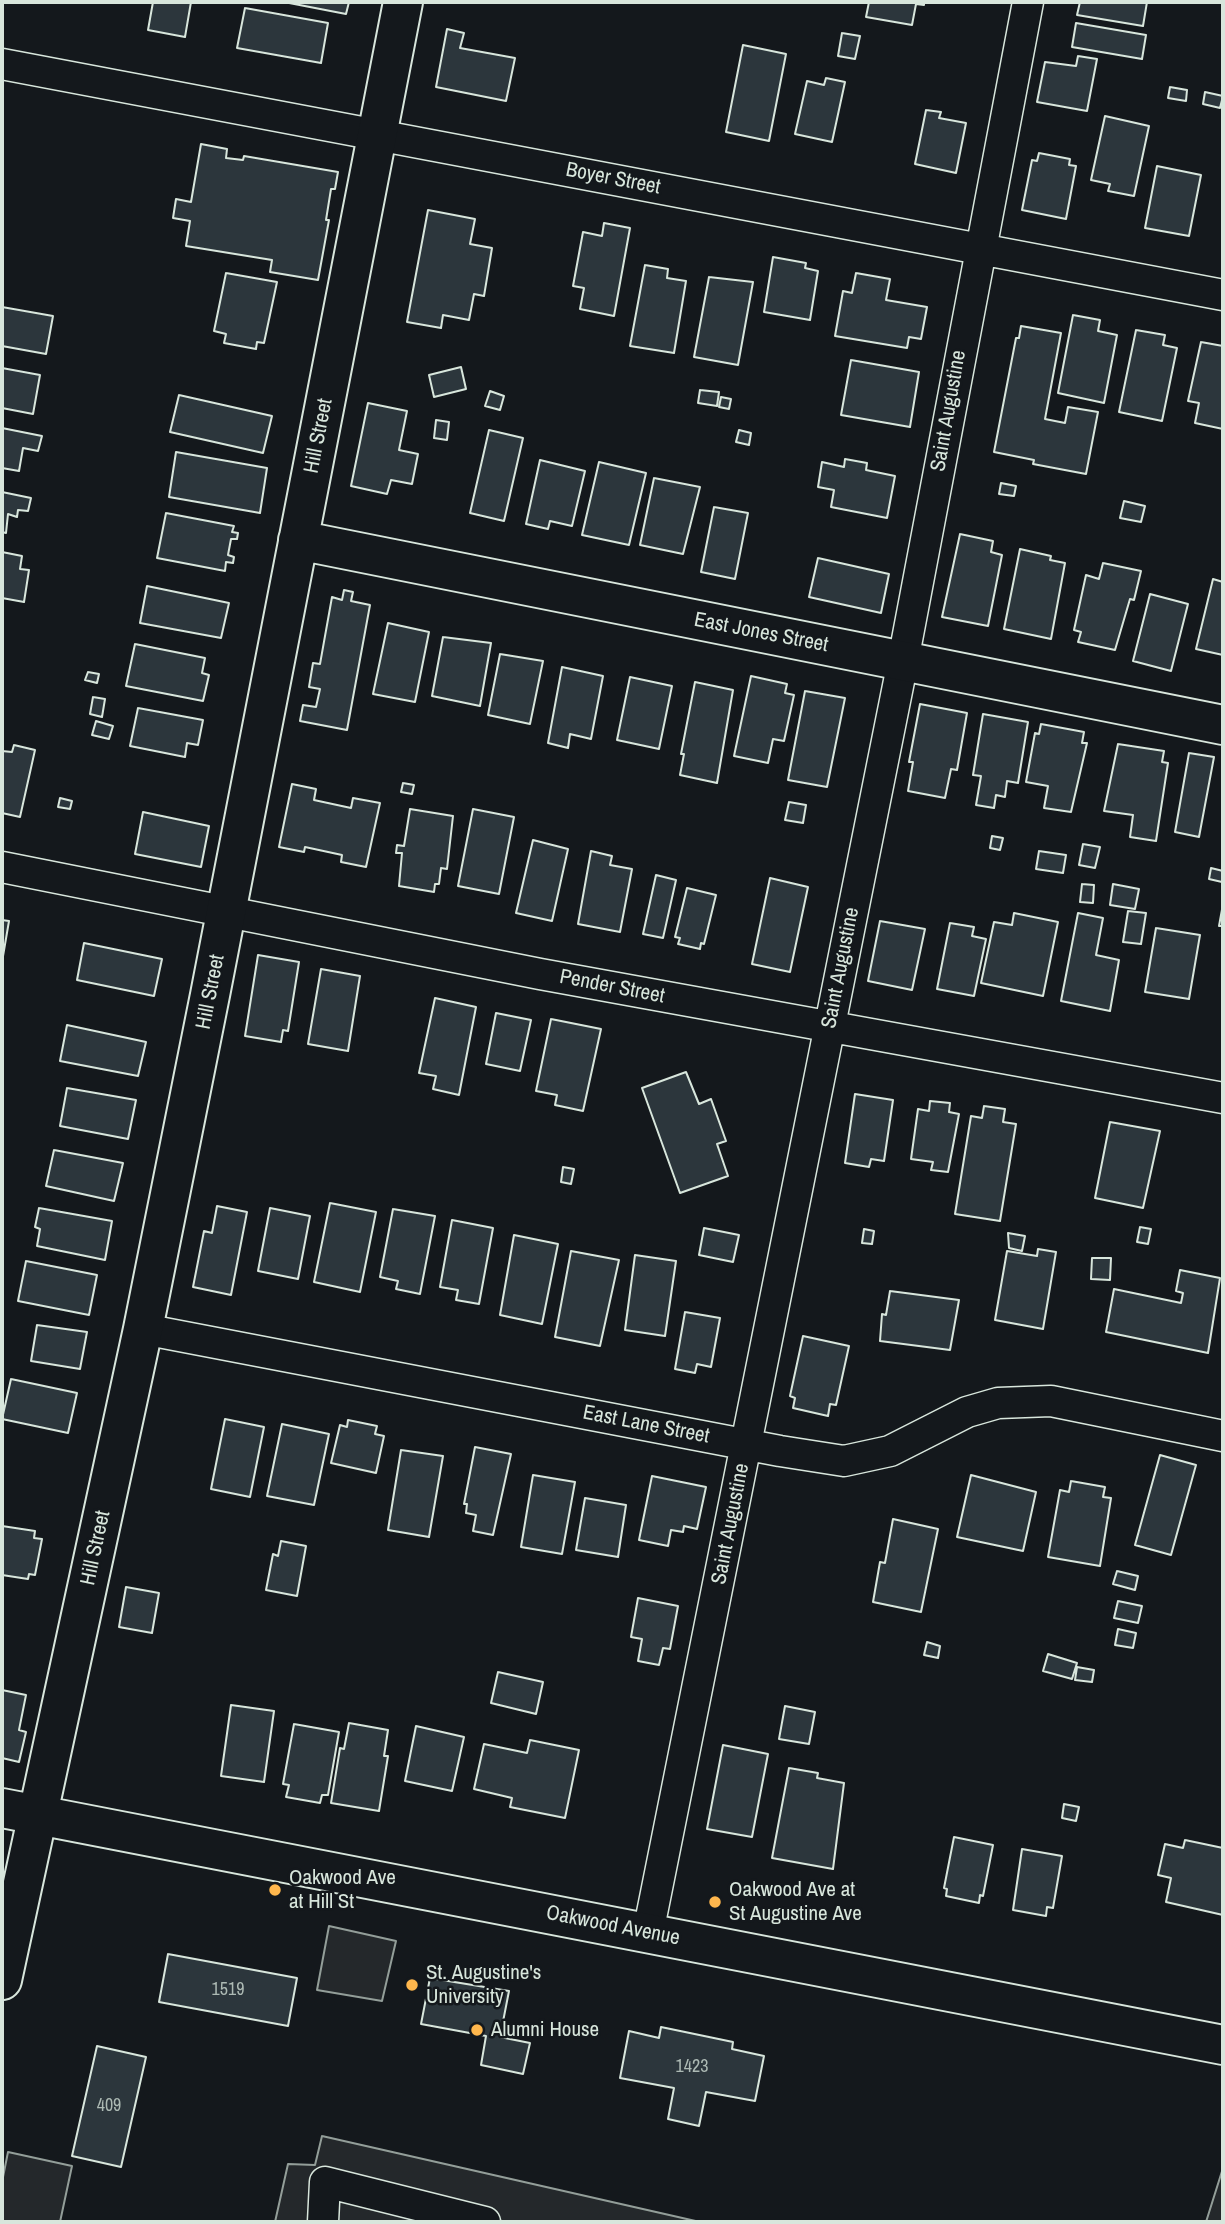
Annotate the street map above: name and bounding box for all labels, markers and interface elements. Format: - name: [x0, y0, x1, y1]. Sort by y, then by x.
- street label: Boyer Street: [564, 157, 662, 201]
- street label: Saint Augustine: [926, 348, 972, 474]
- street label: Hill Street: [299, 396, 339, 476]
- street label: East Jones Street: [692, 608, 830, 658]
- street label: Saint Augustine: [817, 905, 865, 1031]
- street label: Hill Street: [191, 952, 231, 1032]
- street label: Pender Street: [557, 964, 667, 1010]
- street label: East Lane Street: [581, 1400, 711, 1450]
- street label: Saint Augustine: [707, 1461, 755, 1587]
- street label: Hill Street: [76, 1508, 116, 1588]
- place label: Oakwood Ave at Hill St: [289, 1865, 396, 1915]
- place label: Oakwood Ave at St Augustine Ave: [729, 1877, 862, 1927]
- marker: Oakwood Ave at Hill St: [267, 1882, 283, 1898]
- marker: Oakwood Ave at St Augustine Ave: [707, 1894, 723, 1910]
- street label: Oakwood Avenue: [544, 1901, 682, 1951]
- place label: St. Augustine's University: [426, 1960, 541, 2010]
- marker: St. Augustine's University: [404, 1977, 420, 1993]
- house number: 1519: [212, 1979, 244, 2001]
- place label: Alumni House: [491, 2017, 599, 2043]
- marker: Alumni House: [469, 2022, 485, 2038]
- house number: 1423: [676, 2056, 708, 2078]
- house number: 409: [97, 2095, 121, 2117]

